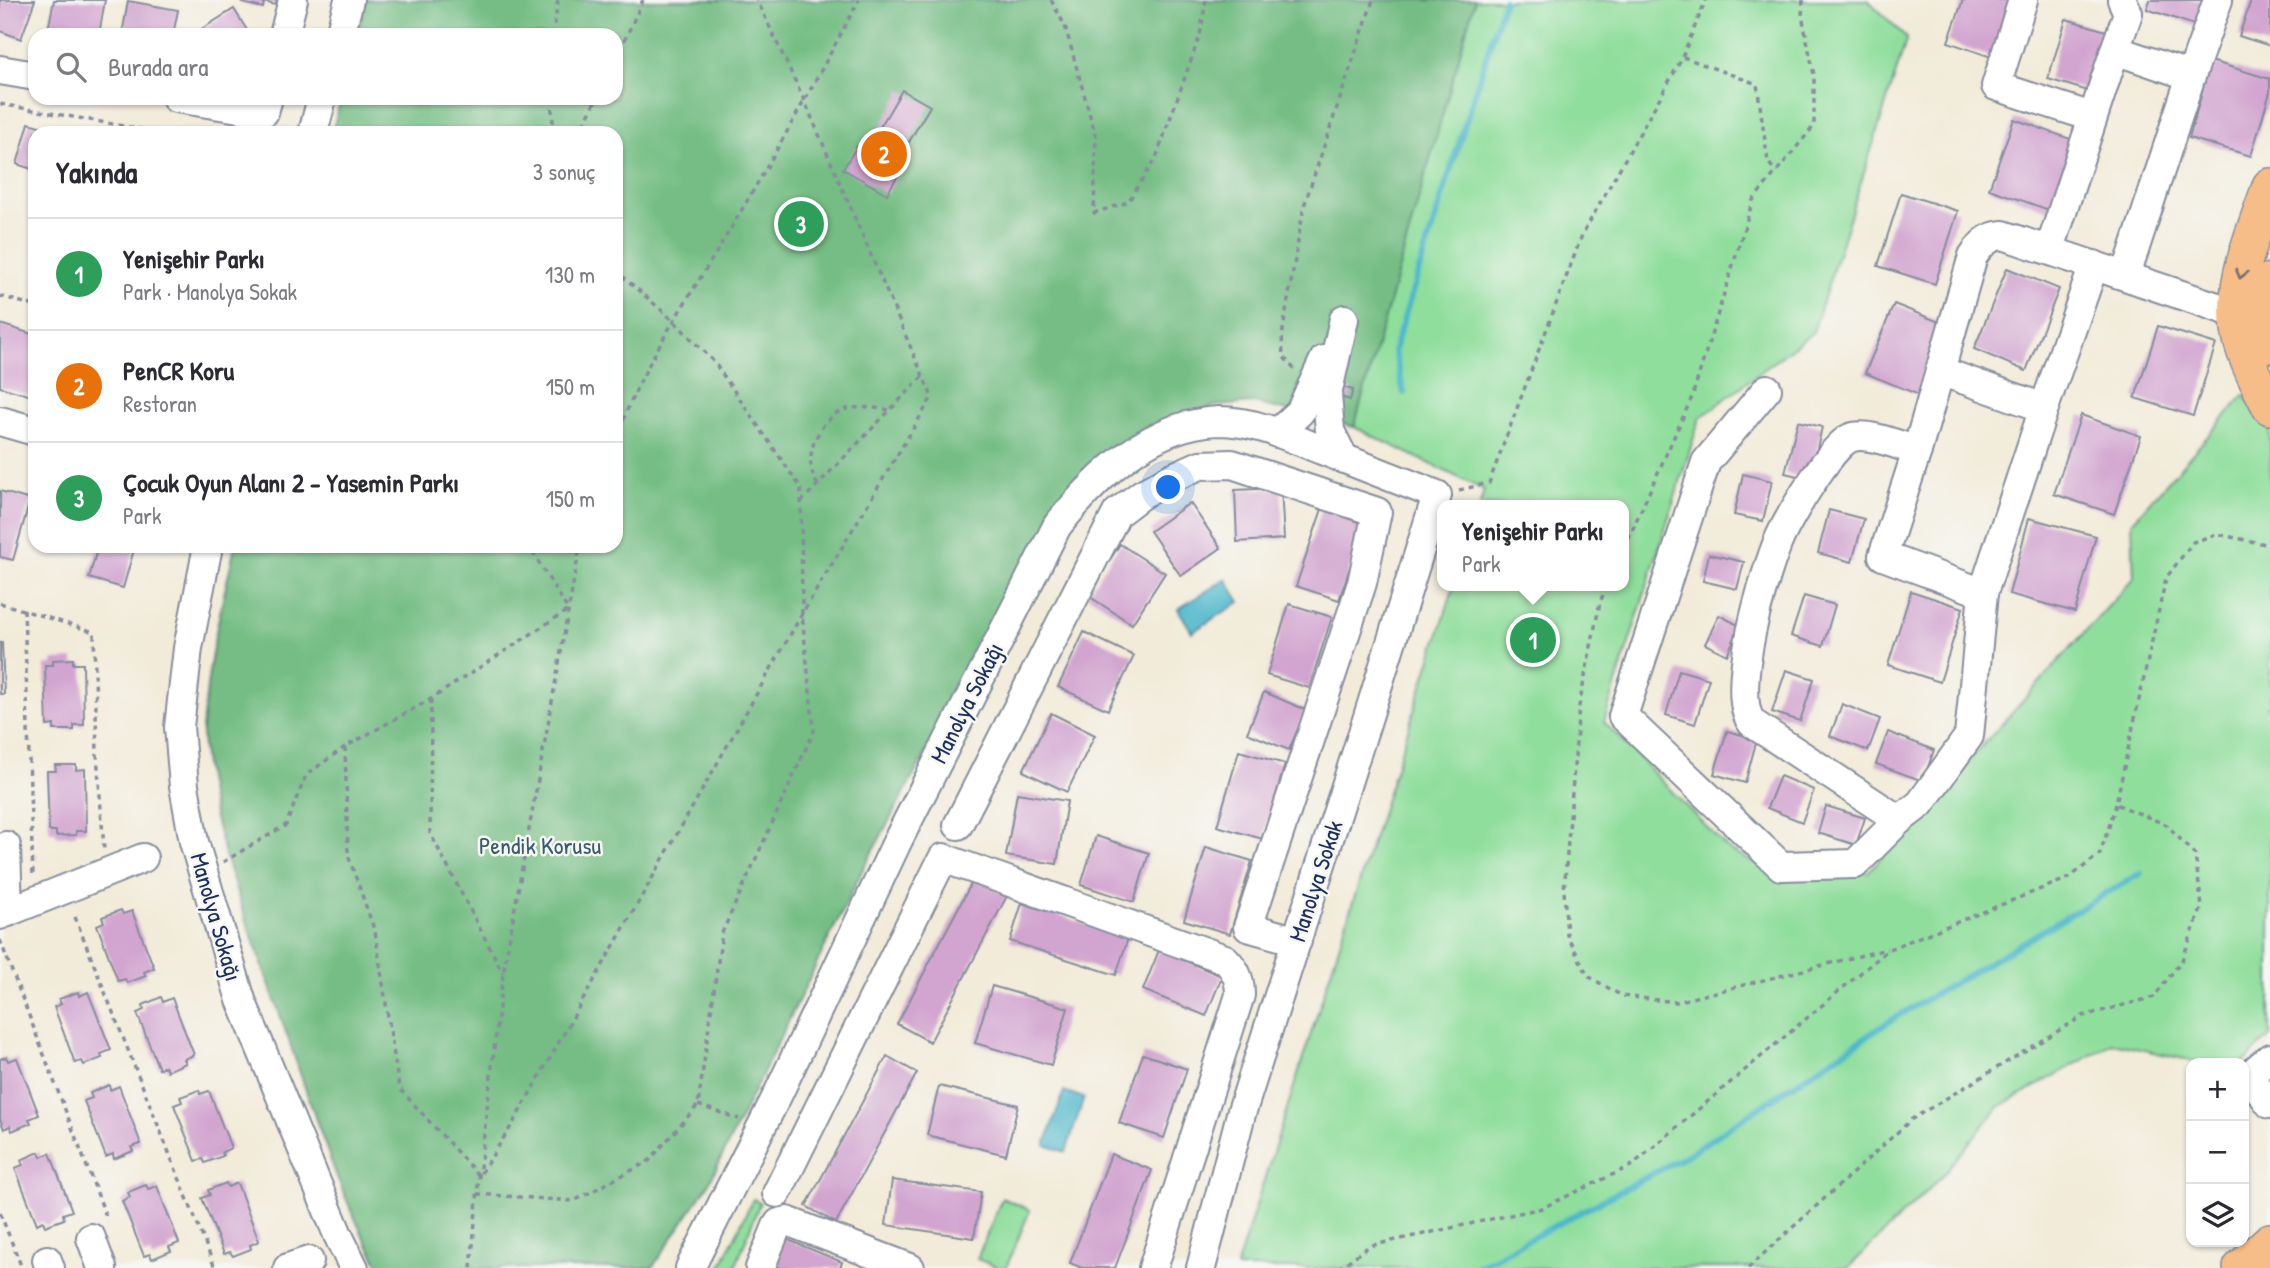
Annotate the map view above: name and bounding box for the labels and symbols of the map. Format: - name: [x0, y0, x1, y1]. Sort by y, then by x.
- pin: 2: [861, 128, 907, 180]
- pin: 3: [778, 198, 824, 250]
- one-way arrow: [2235, 268, 2250, 280]
- your location: [1151, 470, 1185, 504]
- pin: 1: [1510, 614, 1556, 666]
- street label: Manolya Sokağı: [922, 637, 1010, 769]
- street label: Manolya Sokak: [1280, 816, 1350, 945]
- park label: Pendik Korusu: [479, 829, 601, 861]
- street label: Manolya Sokağı: [183, 849, 251, 984]

